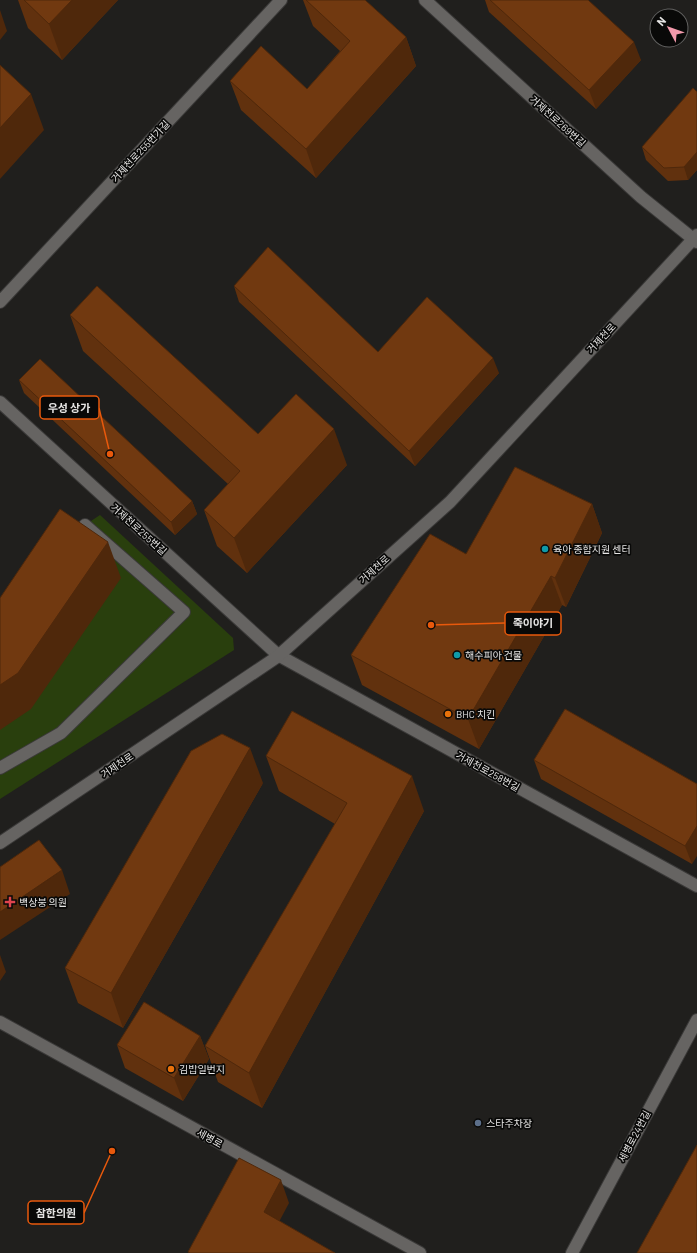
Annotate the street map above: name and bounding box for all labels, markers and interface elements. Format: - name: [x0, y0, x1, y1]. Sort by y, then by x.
- north arrow: [649, 8, 689, 48]
- text: N: [654, 14, 668, 28]
- street label: 거제천로269번길: [528, 93, 588, 149]
- street label: 거제천로255번가길: [108, 118, 172, 184]
- street label: 거제천로: [584, 320, 618, 356]
- callout: 우성 상가: [40, 396, 99, 419]
- text: 우성 상가: [48, 401, 90, 414]
- street label: 거제천로255번길: [109, 501, 169, 557]
- place label: 육아 종합지원 센터: [553, 543, 631, 555]
- marker: 육아 종합지원 센터: [540, 544, 550, 554]
- street label: 거제천로: [356, 552, 392, 586]
- callout: 죽이야기: [505, 612, 561, 635]
- text: 죽이야기: [513, 616, 553, 629]
- place label: 해수피아 건물: [465, 649, 522, 661]
- marker: 해수피아 건물: [452, 650, 462, 660]
- place label: BHC 치킨: [456, 708, 495, 720]
- marker: BHC 치킨: [443, 709, 453, 719]
- street label: 거제천로258번길: [454, 749, 522, 793]
- street label: 거제천로: [98, 750, 136, 780]
- marker: 백상붕 의원: [4, 896, 16, 908]
- place label: 백상붕 의원: [19, 896, 67, 908]
- place label: 김밥일번지: [179, 1063, 225, 1075]
- marker: 김밥일번지: [166, 1064, 176, 1074]
- street label: 세병로24번길: [615, 1108, 653, 1164]
- place label: 스타주차장: [486, 1117, 532, 1129]
- marker: 스타주차장: [473, 1118, 483, 1128]
- street label: 세병로: [195, 1126, 225, 1150]
- callout: 참한의원: [28, 1201, 84, 1224]
- text: 참한의원: [36, 1206, 76, 1219]

